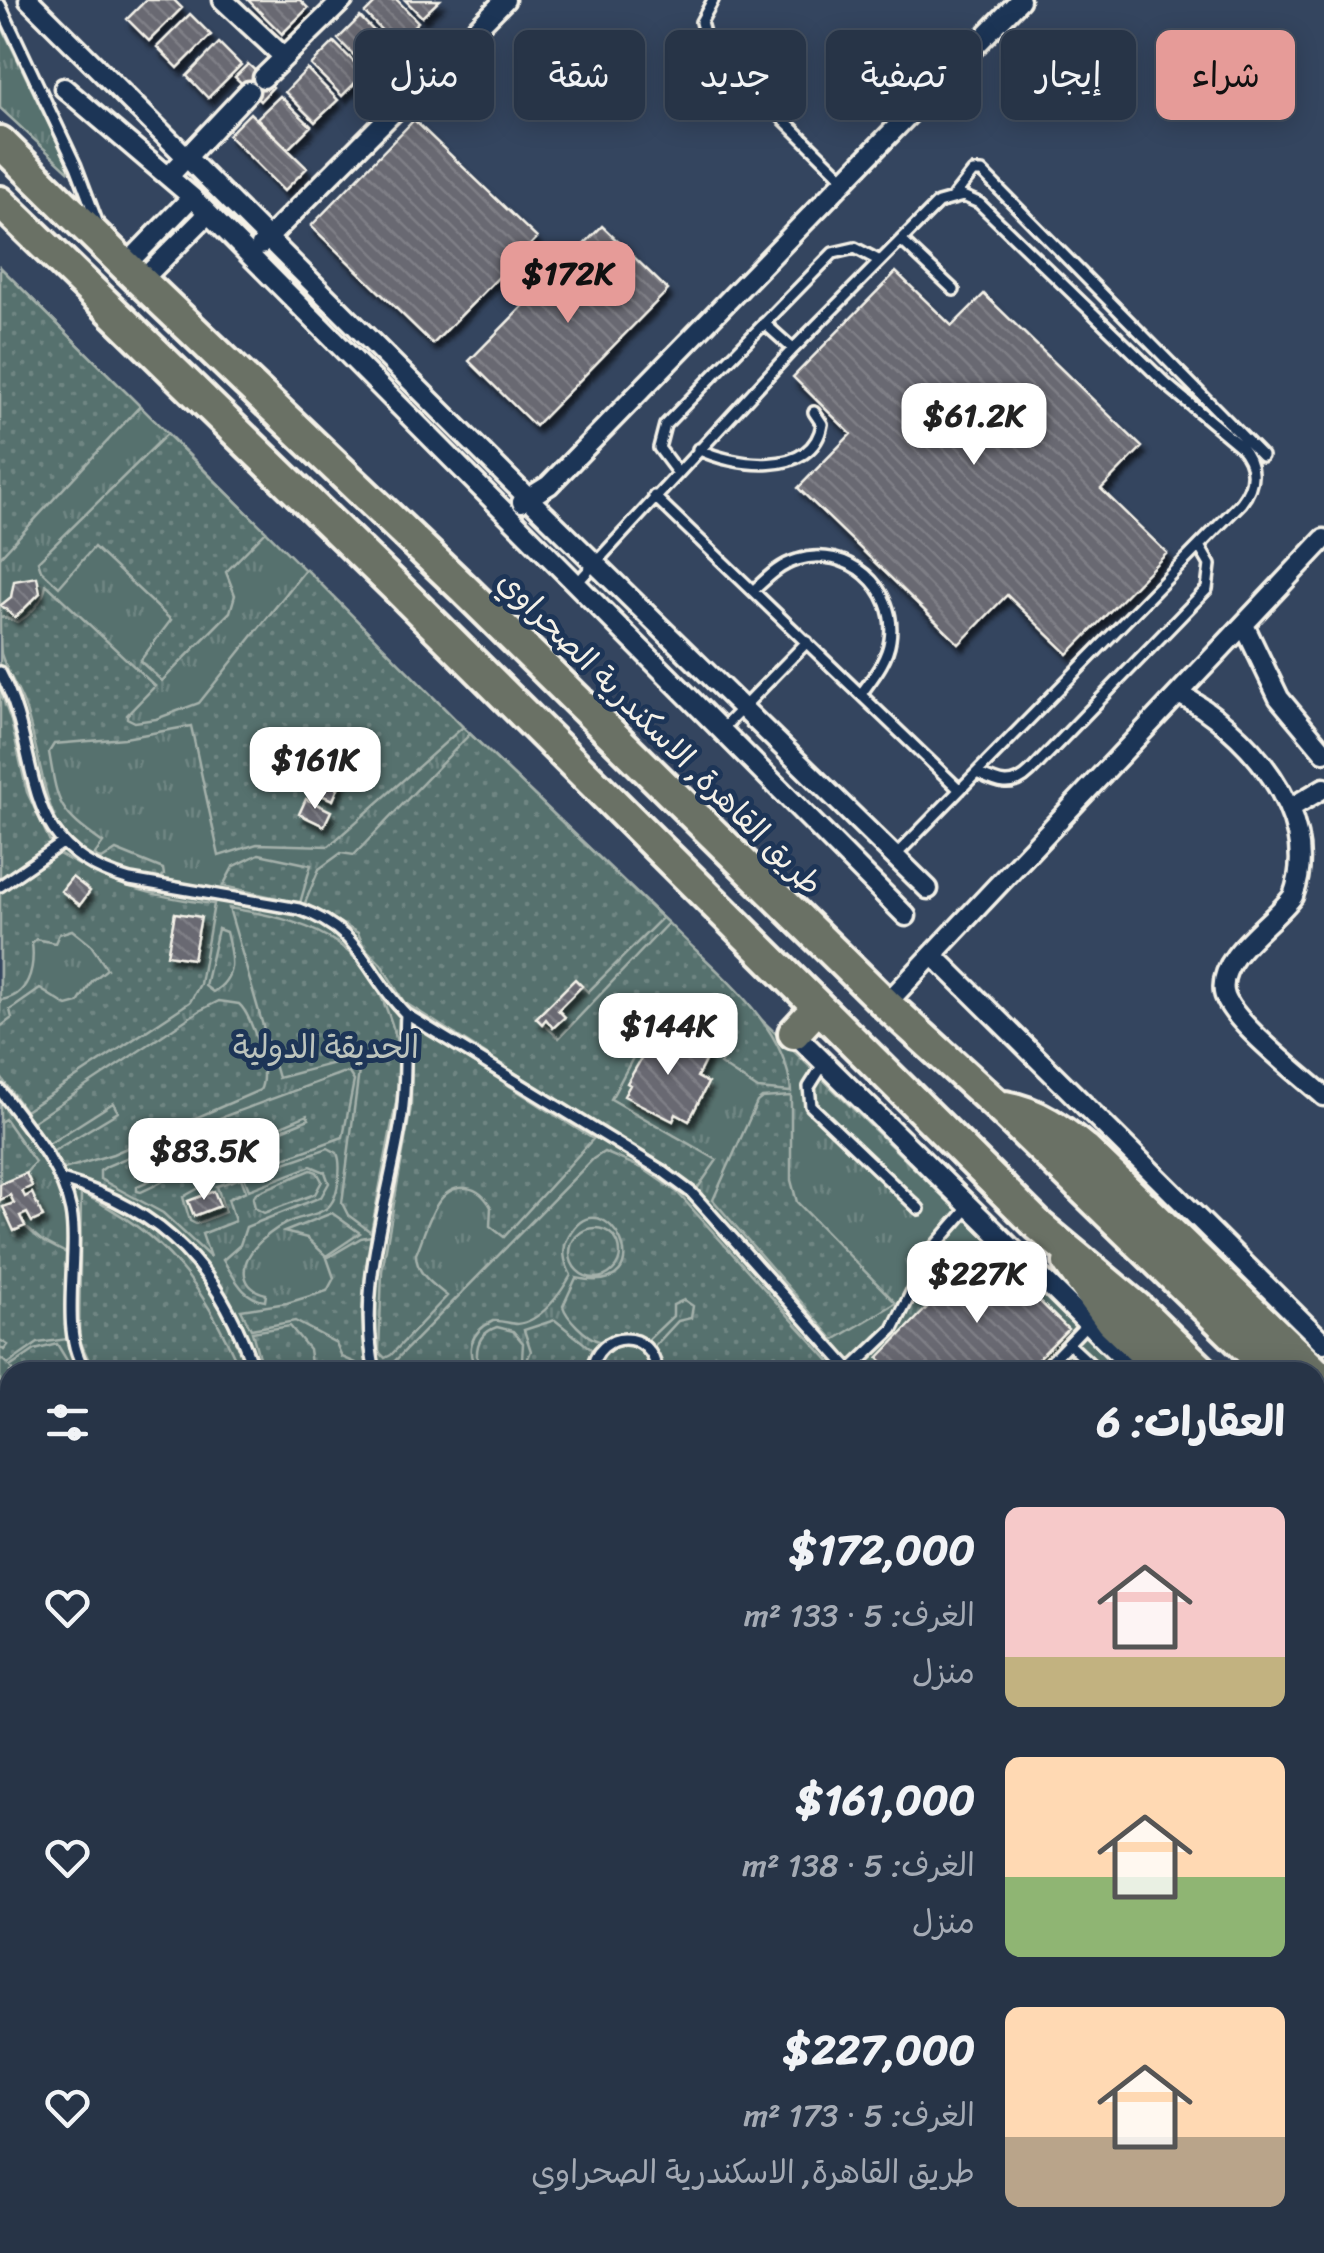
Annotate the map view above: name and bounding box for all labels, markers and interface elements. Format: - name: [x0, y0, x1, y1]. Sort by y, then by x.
- chip: منزل: [355, 30, 494, 120]
- chip: شقة: [514, 30, 645, 120]
- chip: جديد: [665, 30, 806, 120]
- chip: تصفية: [826, 30, 981, 120]
- chip: إيجار: [1001, 30, 1136, 120]
- chip: شراء: [1156, 30, 1295, 120]
- pin: $172K: [498, 241, 638, 326]
- text: $172K: [522, 245, 614, 302]
- pin: $61.2K: [893, 383, 1055, 468]
- text: $61.2K: [923, 387, 1025, 444]
- street label: طريق القاهرة, الاسكندرية الصحراوي: [483, 556, 837, 910]
- pin: $161K: [245, 727, 385, 812]
- text: $161K: [272, 731, 358, 788]
- pin: $144K: [598, 993, 738, 1078]
- text: $144K: [621, 997, 715, 1054]
- park label: الحديقة الدولية: [233, 1019, 419, 1076]
- pin: $83.5K: [123, 1118, 285, 1203]
- text: $83.5K: [150, 1122, 258, 1179]
- pin: $227K: [907, 1241, 1047, 1326]
- text: $227K: [929, 1245, 1025, 1302]
- text: العقارات: 6: [1097, 1385, 1285, 1459]
- icon: filters: [40, 1395, 95, 1450]
- text: $172,000: [790, 1513, 975, 1587]
- icon: home: [1085, 1547, 1205, 1667]
- icon: heart: [40, 1580, 95, 1635]
- text: الغرف: 5 · 133 m²: [744, 1587, 975, 1644]
- text: منزل: [912, 1644, 975, 1701]
- text: $161,000: [796, 1763, 975, 1837]
- icon: home: [1085, 1797, 1205, 1917]
- icon: heart: [40, 1830, 95, 1885]
- text: الغرف: 5 · 138 m²: [742, 1837, 975, 1894]
- text: منزل: [912, 1894, 975, 1951]
- text: $227,000: [783, 2013, 975, 2087]
- icon: home: [1085, 2047, 1205, 2167]
- icon: heart: [40, 2080, 95, 2135]
- text: الغرف: 5 · 173 m²: [743, 2087, 975, 2144]
- text: طريق القاهرة, الاسكندرية الصحراوي: [531, 2144, 975, 2201]

